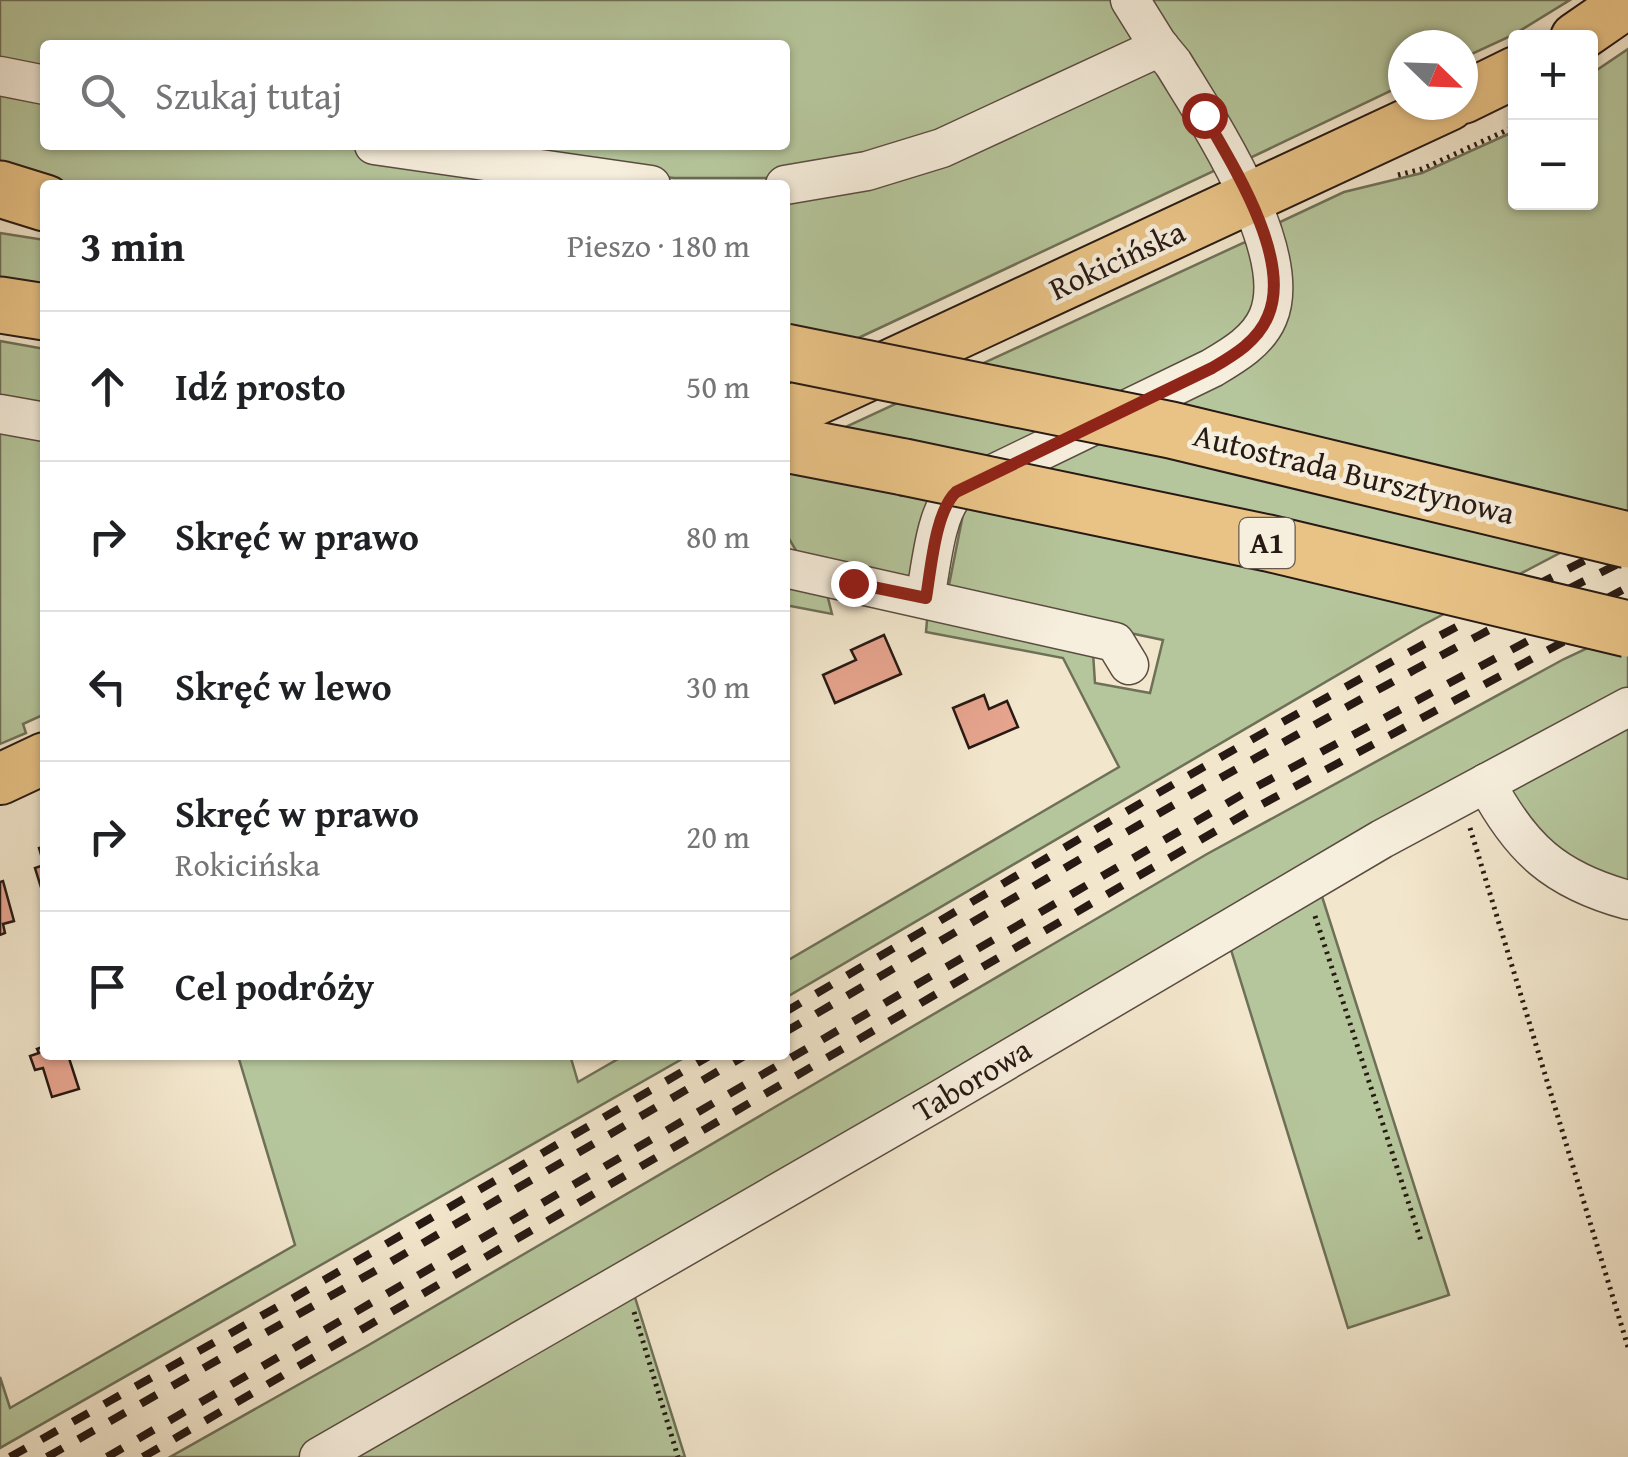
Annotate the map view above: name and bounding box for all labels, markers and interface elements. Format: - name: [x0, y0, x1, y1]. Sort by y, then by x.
- north arrow: [1388, 30, 1478, 120]
- map controls: [1508, 30, 1598, 210]
- button: +: [1508, 30, 1598, 120]
- search box: [40, 40, 790, 150]
- text: Szukaj tutaj: [155, 67, 342, 123]
- icon: search: [75, 68, 130, 123]
- route start: [1182, 93, 1228, 139]
- button: −: [1508, 120, 1598, 210]
- street label: Rokicińska: [1041, 208, 1193, 312]
- text: 3 min: [80, 215, 185, 276]
- text: Pieszo · 180 m: [567, 222, 750, 269]
- text: Idź prosto: [175, 358, 346, 414]
- icon: ahead: [80, 359, 135, 414]
- text: 50 m: [686, 363, 750, 410]
- street label: Autostrada Bursztynowa: [1189, 411, 1520, 536]
- text: Skręć w prawo: [175, 508, 419, 564]
- icon: right: [80, 509, 135, 564]
- text: 80 m: [686, 513, 750, 560]
- road number: A1: [1240, 518, 1294, 568]
- route end: [831, 561, 877, 607]
- text: Skręć w lewo: [175, 658, 392, 714]
- icon: left: [80, 659, 135, 714]
- text: 30 m: [686, 663, 750, 710]
- text: Skręć w prawo: [175, 785, 419, 841]
- icon: right: [80, 809, 135, 864]
- text: 20 m: [686, 813, 750, 860]
- text: Rokicińska: [175, 841, 320, 888]
- text: Cel podróży: [175, 958, 374, 1014]
- icon: arrive: [80, 959, 135, 1014]
- street label: Taborowa: [904, 1026, 1040, 1133]

